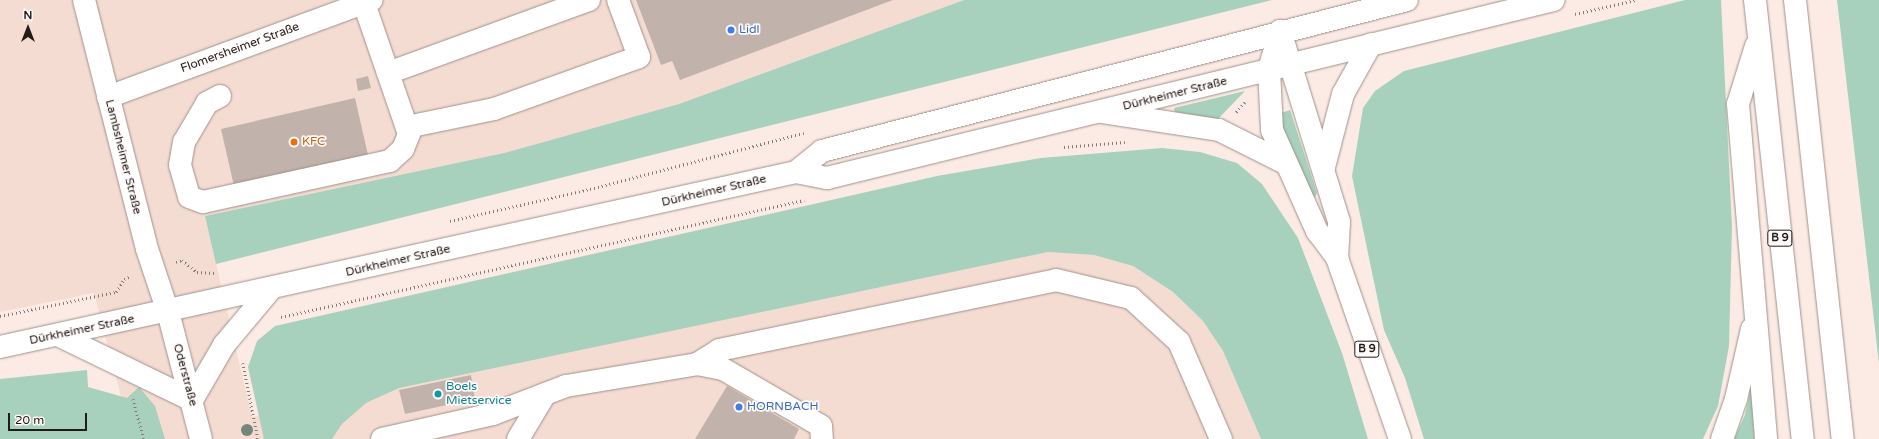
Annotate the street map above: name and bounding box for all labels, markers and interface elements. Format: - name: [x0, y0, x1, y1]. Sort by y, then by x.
- north arrow: [8, 8, 48, 48]
- text: N: [24, 9, 32, 22]
- street label: Flomersheimer Straße: [179, 20, 301, 76]
- place label: Lidl: [739, 23, 759, 37]
- marker: Lidl: [726, 25, 736, 35]
- street label: Dürkheimer Straße: [1121, 74, 1229, 114]
- street label: Lambsheimer Straße: [102, 98, 144, 216]
- place label: KFC: [302, 135, 325, 149]
- marker: KFC: [289, 137, 299, 147]
- street label: Dürkheimer Straße: [660, 172, 768, 210]
- road number: B 9: [1767, 229, 1793, 247]
- street label: Dürkheimer Straße: [344, 242, 452, 280]
- street label: Dürkheimer Straße: [28, 312, 136, 348]
- road number: B 9: [1354, 340, 1380, 358]
- street label: Oderstraße: [170, 342, 200, 408]
- place label: Boels Mietservice: [446, 380, 511, 408]
- marker: Boels Mietservice: [433, 389, 443, 399]
- place label: HORNBACH: [747, 400, 818, 414]
- marker: HORNBACH: [734, 402, 744, 412]
- scale bar: [10, 405, 89, 431]
- text: 20 m: [15, 413, 44, 427]

